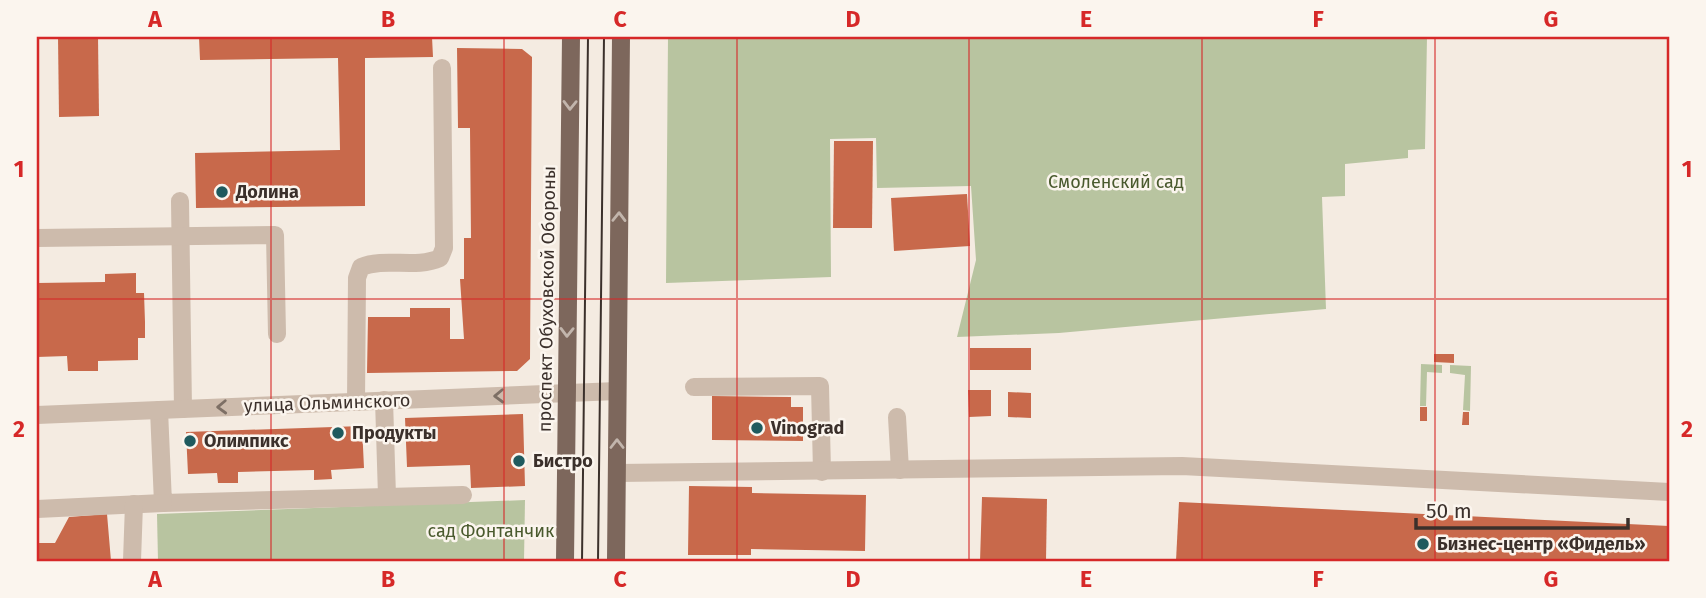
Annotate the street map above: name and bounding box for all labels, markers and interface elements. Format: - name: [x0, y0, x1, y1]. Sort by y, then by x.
- text: A: [147, 5, 162, 33]
- text: B: [381, 5, 395, 33]
- text: C: [613, 5, 627, 33]
- text: D: [846, 5, 861, 33]
- text: E: [1080, 5, 1092, 33]
- text: F: [1312, 5, 1324, 33]
- text: G: [1544, 5, 1558, 33]
- one-way arrow: [562, 100, 578, 111]
- text: 1: [14, 155, 24, 183]
- text: 1: [1682, 155, 1692, 183]
- street label: проспект Обуховской Обороны: [534, 166, 560, 432]
- park label: Смоленский сад: [1048, 171, 1184, 193]
- place label: Долина: [235, 181, 299, 203]
- marker: Долина: [214, 184, 230, 200]
- one-way arrow: [611, 211, 627, 221]
- one-way arrow: [559, 328, 575, 338]
- one-way arrow: [493, 388, 504, 403]
- street label: улица Ольминского: [243, 389, 411, 417]
- one-way arrow: [217, 400, 228, 415]
- text: 2: [13, 415, 25, 443]
- text: 2: [1681, 415, 1693, 443]
- place label: Vinograd: [770, 417, 844, 439]
- marker: Vinograd: [749, 420, 765, 436]
- place label: Продукты: [352, 422, 436, 444]
- marker: Продукты: [330, 425, 346, 441]
- place label: Олимпикс: [204, 430, 289, 452]
- marker: Олимпикс: [182, 433, 198, 449]
- one-way arrow: [609, 438, 625, 449]
- place label: Бистро: [533, 450, 593, 472]
- marker: Бистро: [511, 453, 527, 469]
- scale bar: [1416, 486, 1627, 530]
- text: 50 m: [1426, 498, 1472, 524]
- park label: сад Фонтанчик: [428, 520, 555, 542]
- place label: Бизнес-центр «Фидель»: [1437, 533, 1645, 555]
- marker: Бизнес-центр «Фидель»: [1415, 536, 1431, 552]
- text: A: [147, 565, 162, 593]
- text: B: [381, 565, 395, 593]
- text: C: [613, 565, 627, 593]
- text: D: [846, 565, 861, 593]
- text: E: [1080, 565, 1092, 593]
- text: F: [1312, 565, 1324, 593]
- text: G: [1544, 565, 1558, 593]

